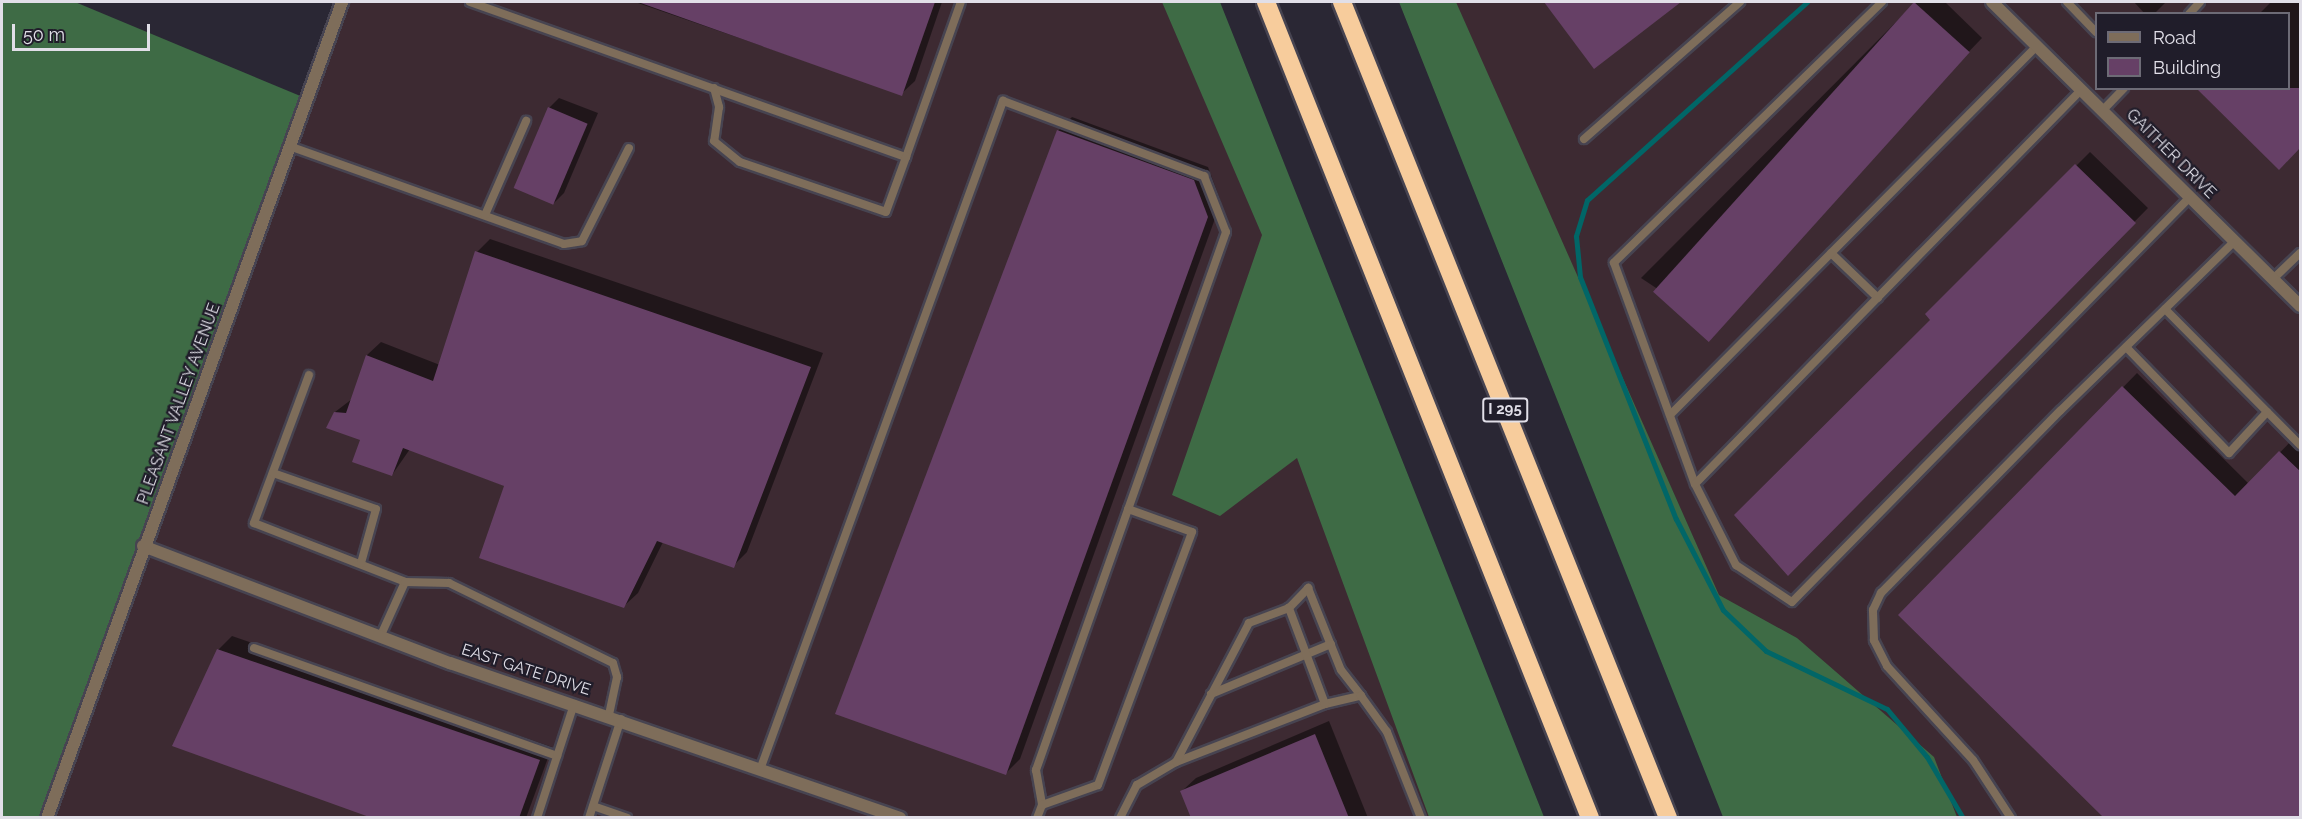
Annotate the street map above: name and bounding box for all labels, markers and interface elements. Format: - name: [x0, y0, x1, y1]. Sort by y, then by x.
- scale bar: [15, 12, 153, 50]
- legend: [2095, 12, 2290, 90]
- text: 50 m: [23, 24, 65, 45]
- text: Road: [2153, 27, 2196, 48]
- text: Building: [2153, 57, 2221, 78]
- street label: GAITHER DRIVE: [2122, 105, 2220, 203]
- street label: PLEASANT VALLEY AVENUE: [133, 300, 225, 508]
- road number: I 295: [1481, 398, 1529, 422]
- street label: EAST GATE DRIVE: [459, 640, 593, 700]

